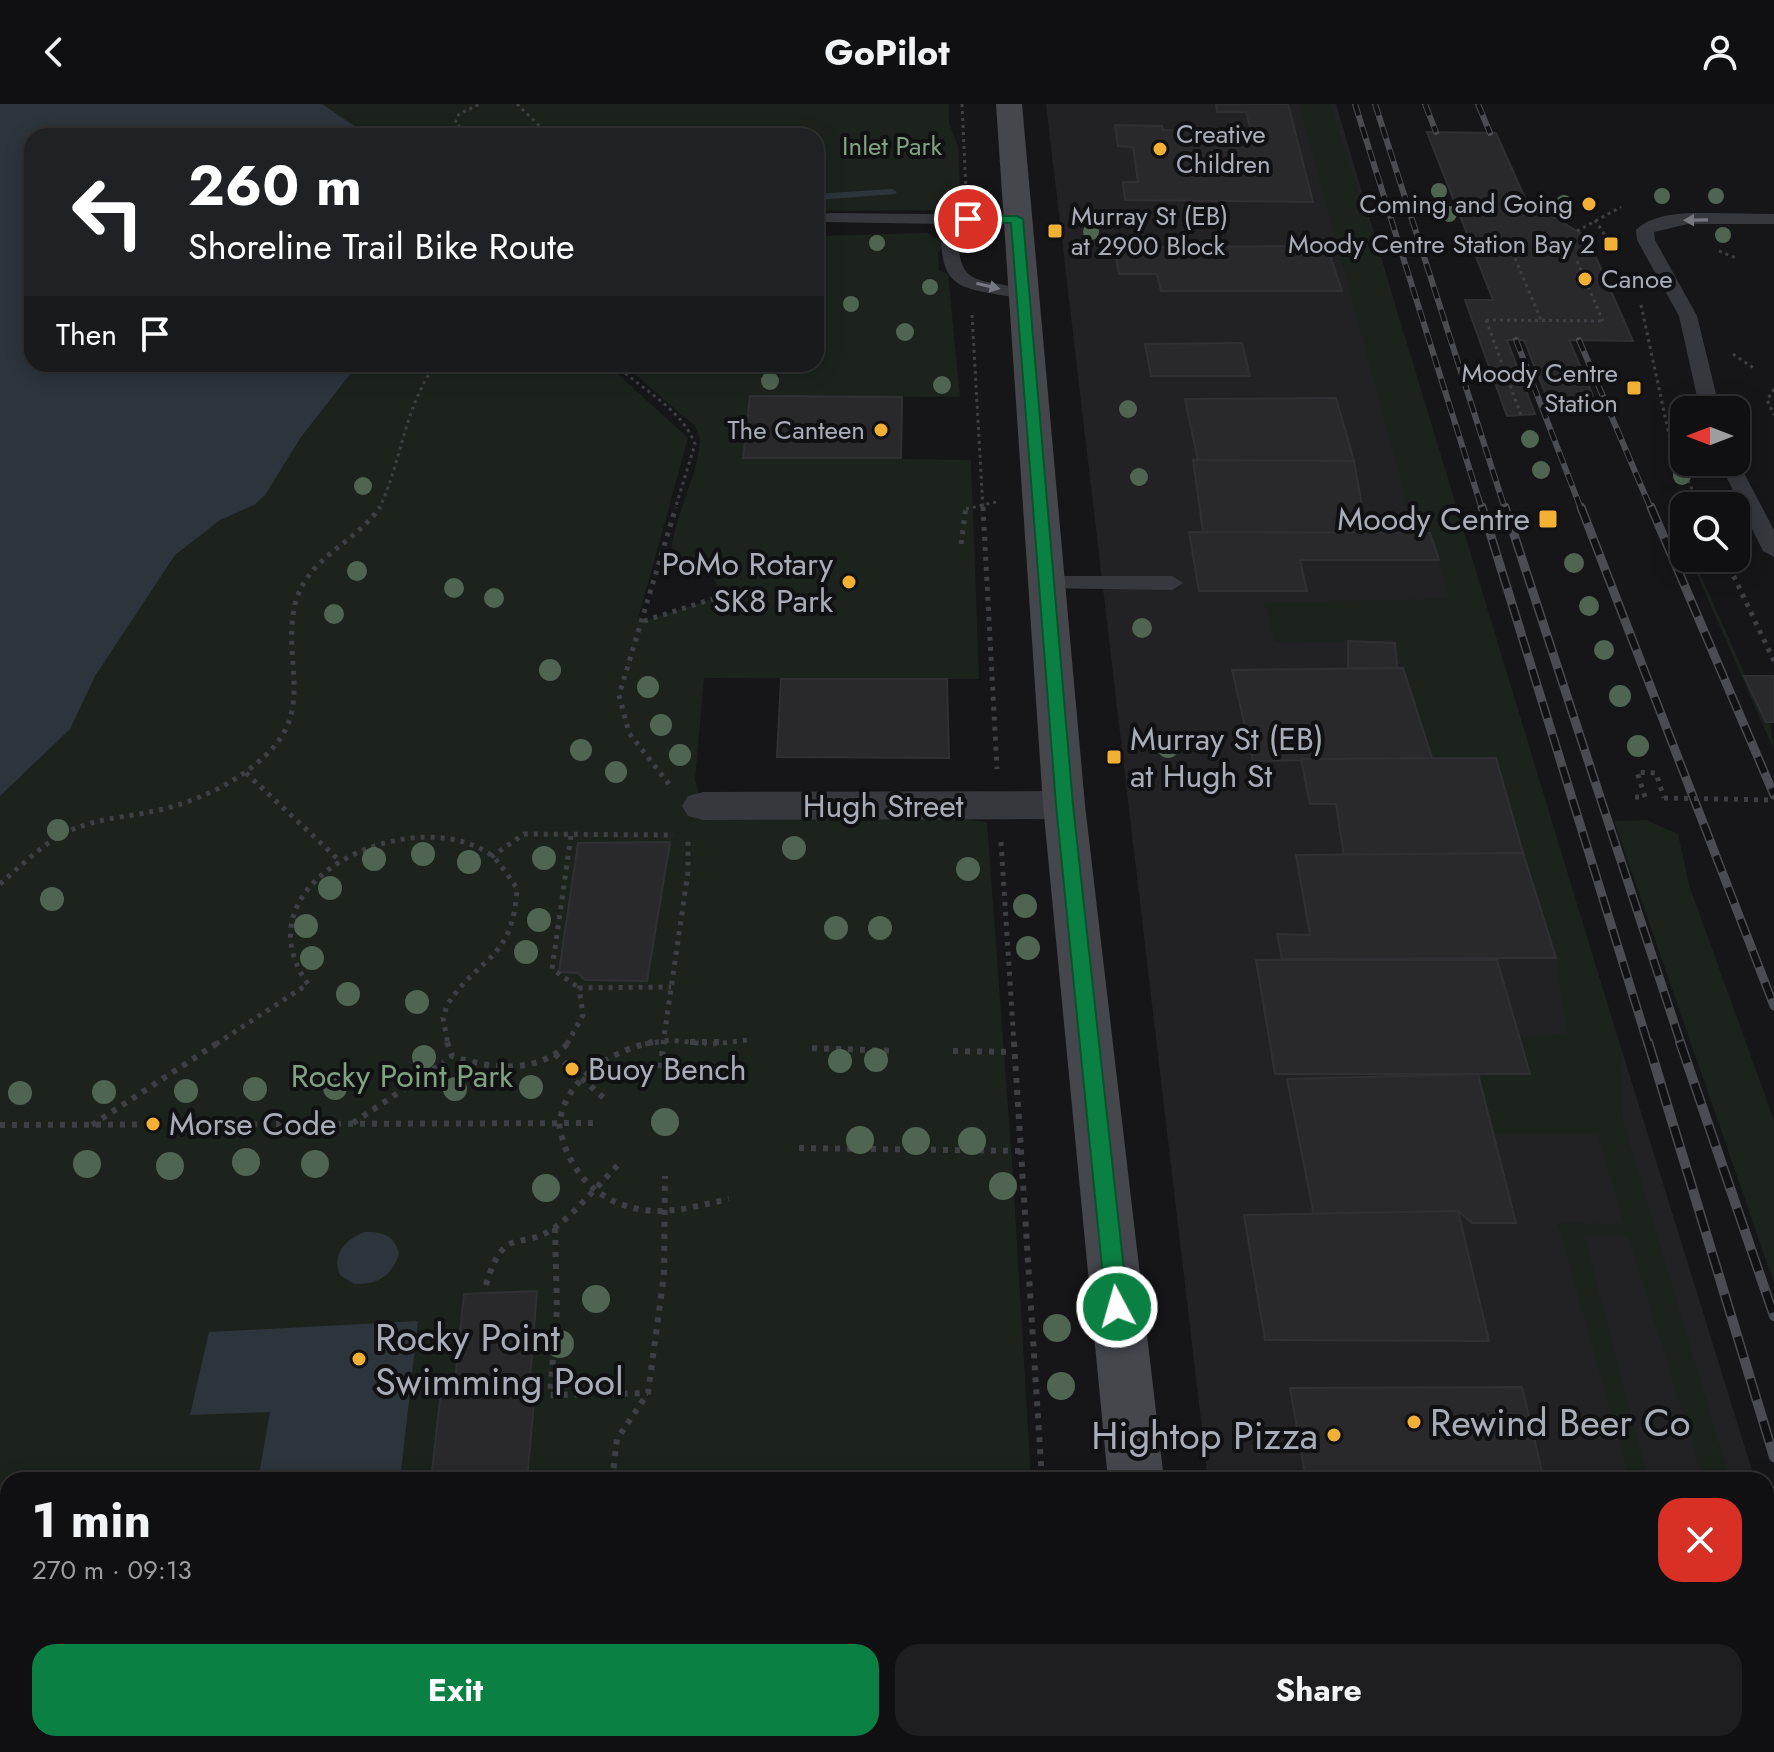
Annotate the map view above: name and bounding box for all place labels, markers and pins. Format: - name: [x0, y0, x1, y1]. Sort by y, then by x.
- place label: Creative Children: [1176, 115, 1271, 183]
- marker: Creative Children: [1151, 140, 1169, 158]
- pin: [934, 185, 1002, 253]
- place label: Coming and Going: [1359, 185, 1573, 223]
- marker: Coming and Going: [1580, 195, 1598, 213]
- place label: Murray St (EB) at 2900 Block: [1071, 197, 1228, 265]
- marker: Murray St (EB) at 2900 Block: [1046, 222, 1064, 240]
- place label: Moody Centre Station Bay 2: [1288, 225, 1595, 263]
- marker: Moody Centre Station Bay 2: [1602, 235, 1620, 253]
- place label: Canoe: [1601, 260, 1673, 298]
- marker: Canoe: [1576, 270, 1594, 288]
- place label: Moody Centre Station: [1461, 354, 1618, 422]
- marker: Moody Centre Station: [1625, 379, 1643, 397]
- place label: The Canteen: [727, 411, 865, 449]
- marker: The Canteen: [872, 421, 890, 439]
- place label: Moody Centre: [1337, 496, 1530, 542]
- marker: Moody Centre: [1537, 508, 1559, 530]
- place label: PoMo Rotary SK8 Park: [661, 541, 834, 624]
- marker: PoMo Rotary SK8 Park: [840, 573, 858, 591]
- place label: Murray St (EB) at Hugh St: [1130, 716, 1324, 799]
- marker: Murray St (EB) at Hugh St: [1105, 748, 1123, 766]
- place label: Buoy Bench: [588, 1046, 747, 1092]
- marker: Buoy Bench: [563, 1060, 581, 1078]
- place label: Morse Code: [169, 1101, 336, 1147]
- marker: Morse Code: [144, 1115, 162, 1133]
- place label: Rocky Point Swimming Pool: [375, 1310, 624, 1409]
- marker: Rocky Point Swimming Pool: [350, 1350, 368, 1368]
- place label: Rewind Beer Co: [1430, 1395, 1691, 1450]
- place label: Hightop Pizza: [1091, 1408, 1318, 1463]
- marker: Rewind Beer Co: [1405, 1413, 1423, 1431]
- marker: Hightop Pizza: [1325, 1426, 1343, 1444]

